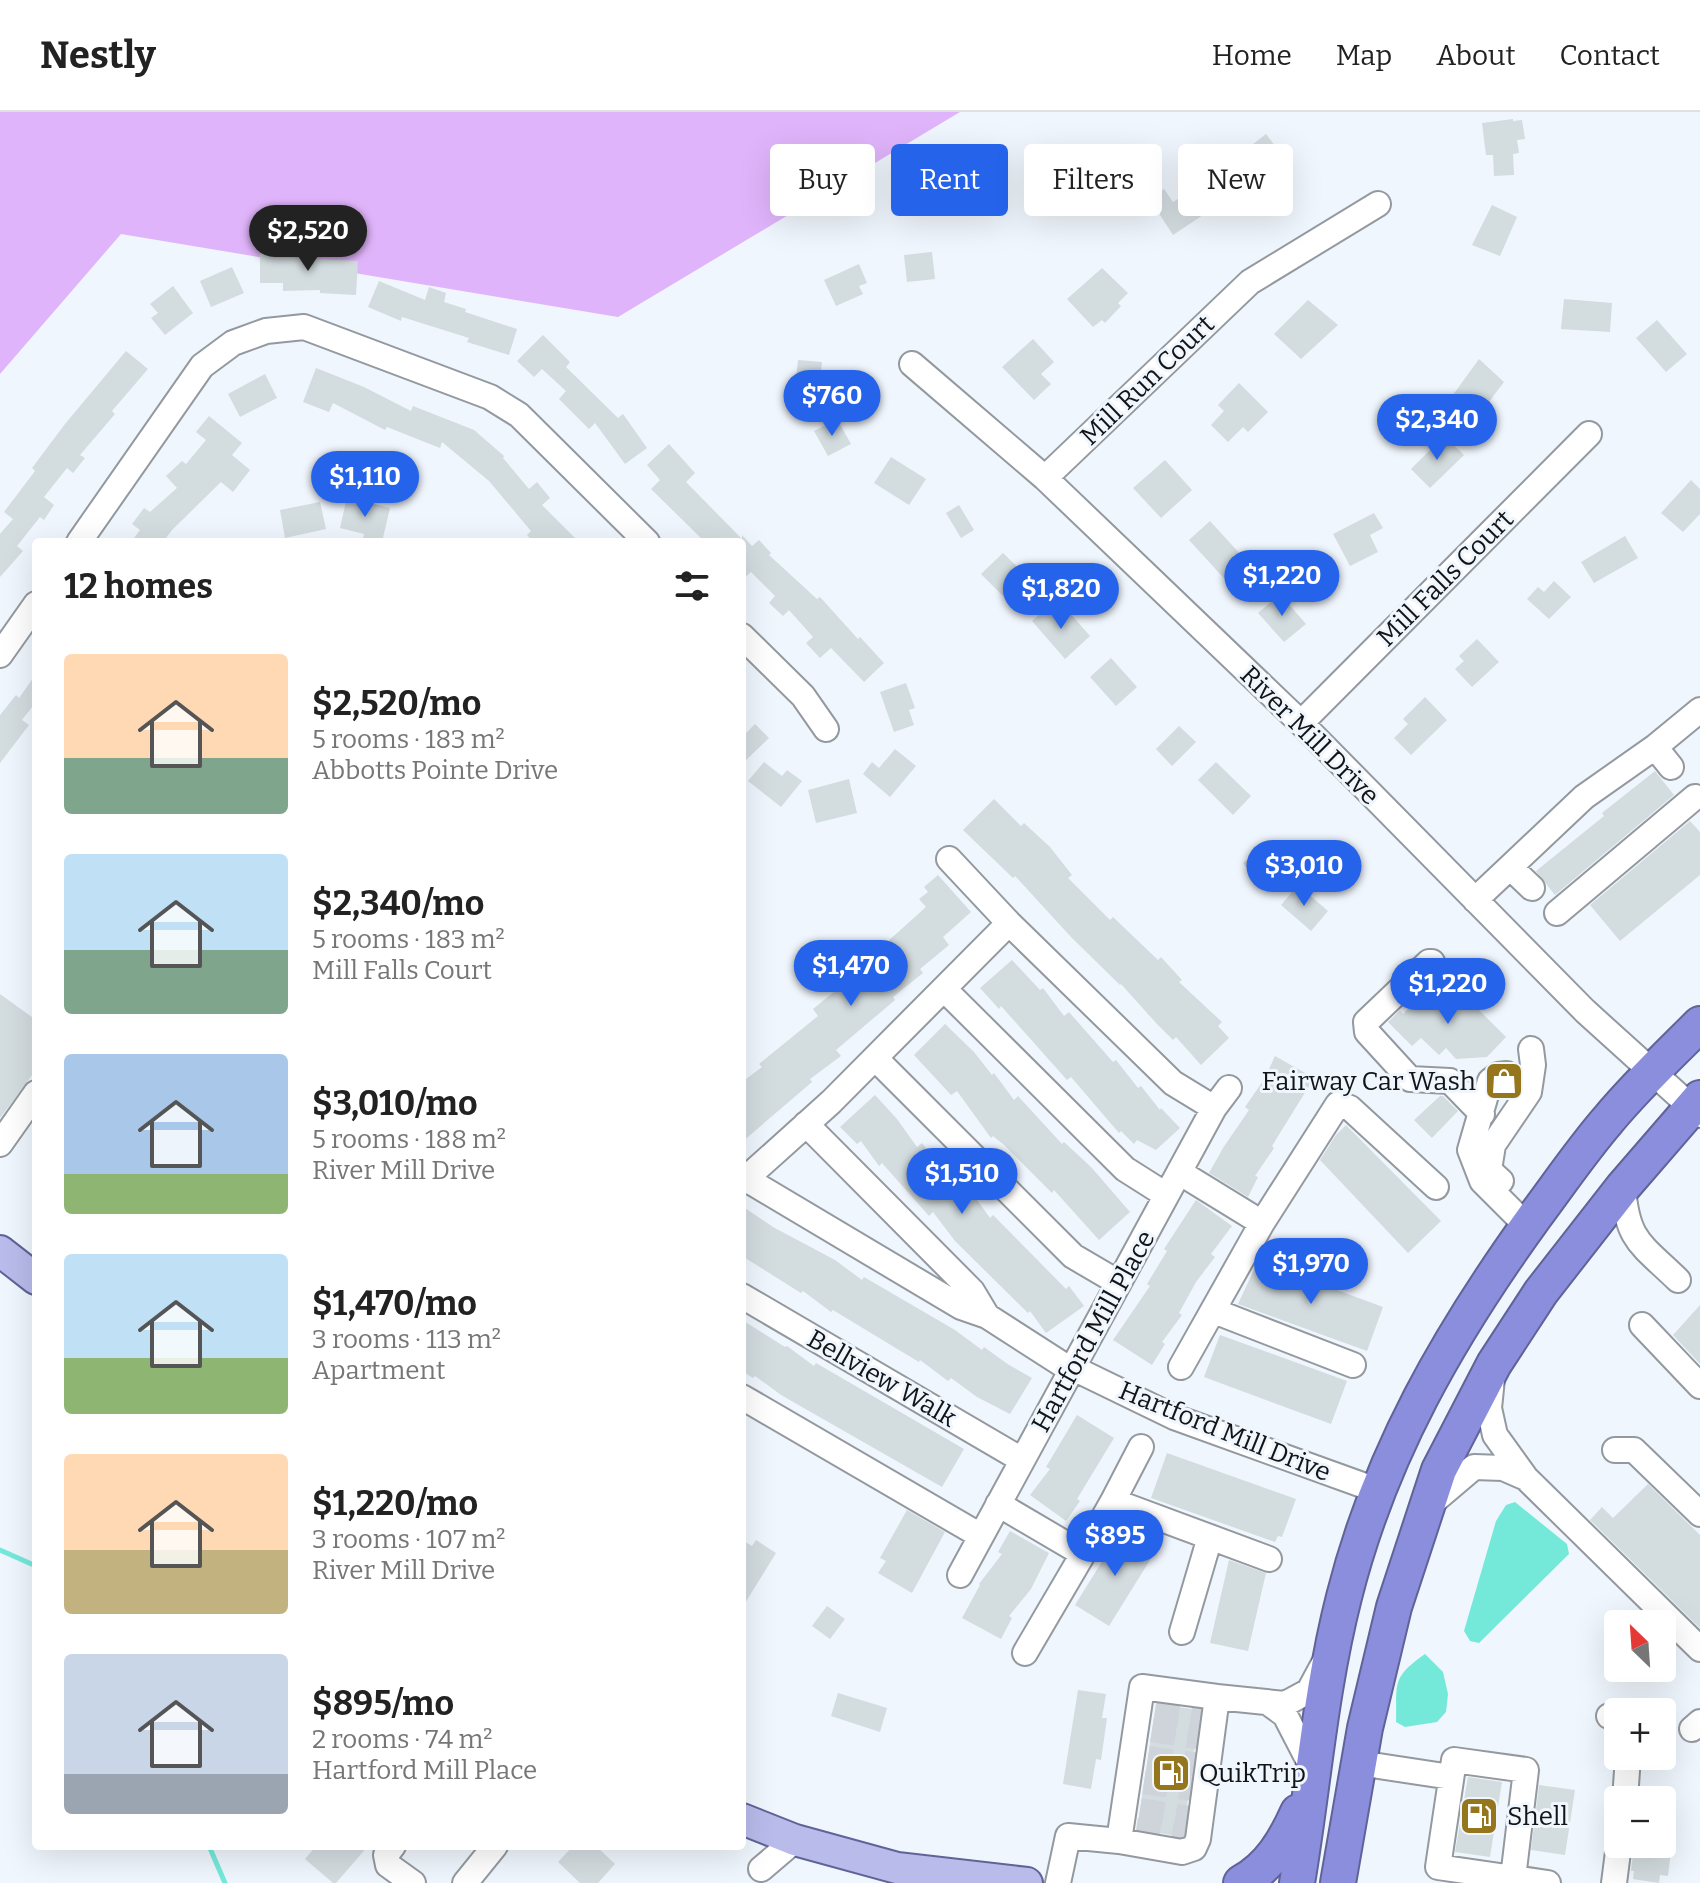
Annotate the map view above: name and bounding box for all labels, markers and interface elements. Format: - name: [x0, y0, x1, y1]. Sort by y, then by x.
- text: Nestly: [40, 32, 156, 78]
- text: Home: [1212, 39, 1292, 72]
- text: Map: [1336, 39, 1392, 72]
- text: About: [1436, 39, 1516, 72]
- text: Contact: [1560, 39, 1660, 72]
- chip: Buy: [770, 144, 875, 216]
- chip: Rent: [891, 144, 1008, 216]
- chip: Filters: [1024, 144, 1162, 216]
- chip: New: [1178, 144, 1293, 216]
- pin: $2,520: [243, 205, 373, 273]
- text: $2,520: [267, 215, 349, 246]
- street label: Mill Run Court: [1074, 309, 1221, 452]
- pin: $760: [785, 370, 879, 438]
- text: $760: [802, 380, 863, 411]
- pin: $2,340: [1372, 394, 1502, 462]
- text: $2,340: [1395, 404, 1479, 435]
- pin: $1,110: [300, 451, 430, 519]
- text: $1,110: [329, 461, 401, 492]
- street label: Mill Falls Court: [1371, 503, 1520, 653]
- pin: $1,220: [1217, 550, 1347, 618]
- text: $1,220: [1242, 560, 1322, 591]
- pin: $1,820: [996, 563, 1126, 631]
- icon: filters: [670, 564, 714, 608]
- text: 12 homes: [64, 566, 213, 607]
- text: $1,820: [1021, 573, 1101, 604]
- street label: River Mill Drive: [1234, 660, 1385, 811]
- text: $2,520/mo: [312, 683, 481, 724]
- icon: home: [128, 686, 224, 782]
- text: 5 rooms · 183 m²: [312, 724, 505, 755]
- text: Abbotts Pointe Drive: [312, 755, 558, 786]
- pin: $3,010: [1239, 840, 1369, 908]
- text: $3,010: [1264, 850, 1344, 881]
- text: $2,340/mo: [312, 883, 484, 924]
- icon: home: [128, 886, 224, 982]
- text: 5 rooms · 183 m²: [312, 924, 505, 955]
- pin: $1,470: [786, 940, 916, 1008]
- text: $1,470: [812, 950, 890, 981]
- text: Mill Falls Court: [312, 955, 492, 986]
- pin: $1,220: [1383, 958, 1513, 1026]
- text: $1,220: [1408, 968, 1488, 999]
- shop icon: Fairway Car Wash: [1483, 1060, 1525, 1102]
- place label: Fairway Car Wash: [1261, 1066, 1476, 1097]
- text: $3,010/mo: [312, 1083, 478, 1124]
- icon: home: [128, 1086, 224, 1182]
- text: 5 rooms · 188 m²: [312, 1124, 506, 1155]
- pin: $1,510: [897, 1148, 1027, 1216]
- text: River Mill Drive: [312, 1155, 495, 1186]
- text: $1,510: [924, 1158, 1000, 1189]
- street label: Hartford Mill Place: [1025, 1225, 1162, 1437]
- pin: $1,970: [1246, 1238, 1376, 1306]
- text: $1,970: [1272, 1248, 1350, 1279]
- text: $1,470/mo: [312, 1283, 477, 1324]
- icon: home: [128, 1286, 224, 1382]
- street label: Bellview Walk: [802, 1323, 962, 1434]
- text: 3 rooms · 113 m²: [312, 1324, 501, 1355]
- text: Apartment: [312, 1355, 445, 1386]
- street label: Hartford Mill Drive: [1114, 1375, 1335, 1488]
- text: $1,220/mo: [312, 1483, 478, 1524]
- icon: home: [128, 1486, 224, 1582]
- pin: $895: [1068, 1510, 1162, 1578]
- text: $895: [1084, 1520, 1146, 1551]
- text: 3 rooms · 107 m²: [312, 1524, 505, 1555]
- text: River Mill Drive: [312, 1555, 495, 1586]
- north arrow: [1604, 1610, 1676, 1682]
- map controls: [1604, 1610, 1676, 1858]
- text: $895/mo: [312, 1683, 454, 1724]
- icon: home: [128, 1686, 224, 1782]
- button: +: [1604, 1698, 1676, 1770]
- text: 2 rooms · 74 m²: [312, 1724, 492, 1755]
- fuel station icon: QuikTrip: [1150, 1752, 1192, 1794]
- text: Hartford Mill Place: [312, 1755, 537, 1786]
- place label: QuikTrip: [1199, 1758, 1306, 1789]
- button: −: [1604, 1786, 1676, 1858]
- fuel station icon: Shell: [1458, 1795, 1500, 1837]
- place label: Shell: [1507, 1801, 1568, 1832]

